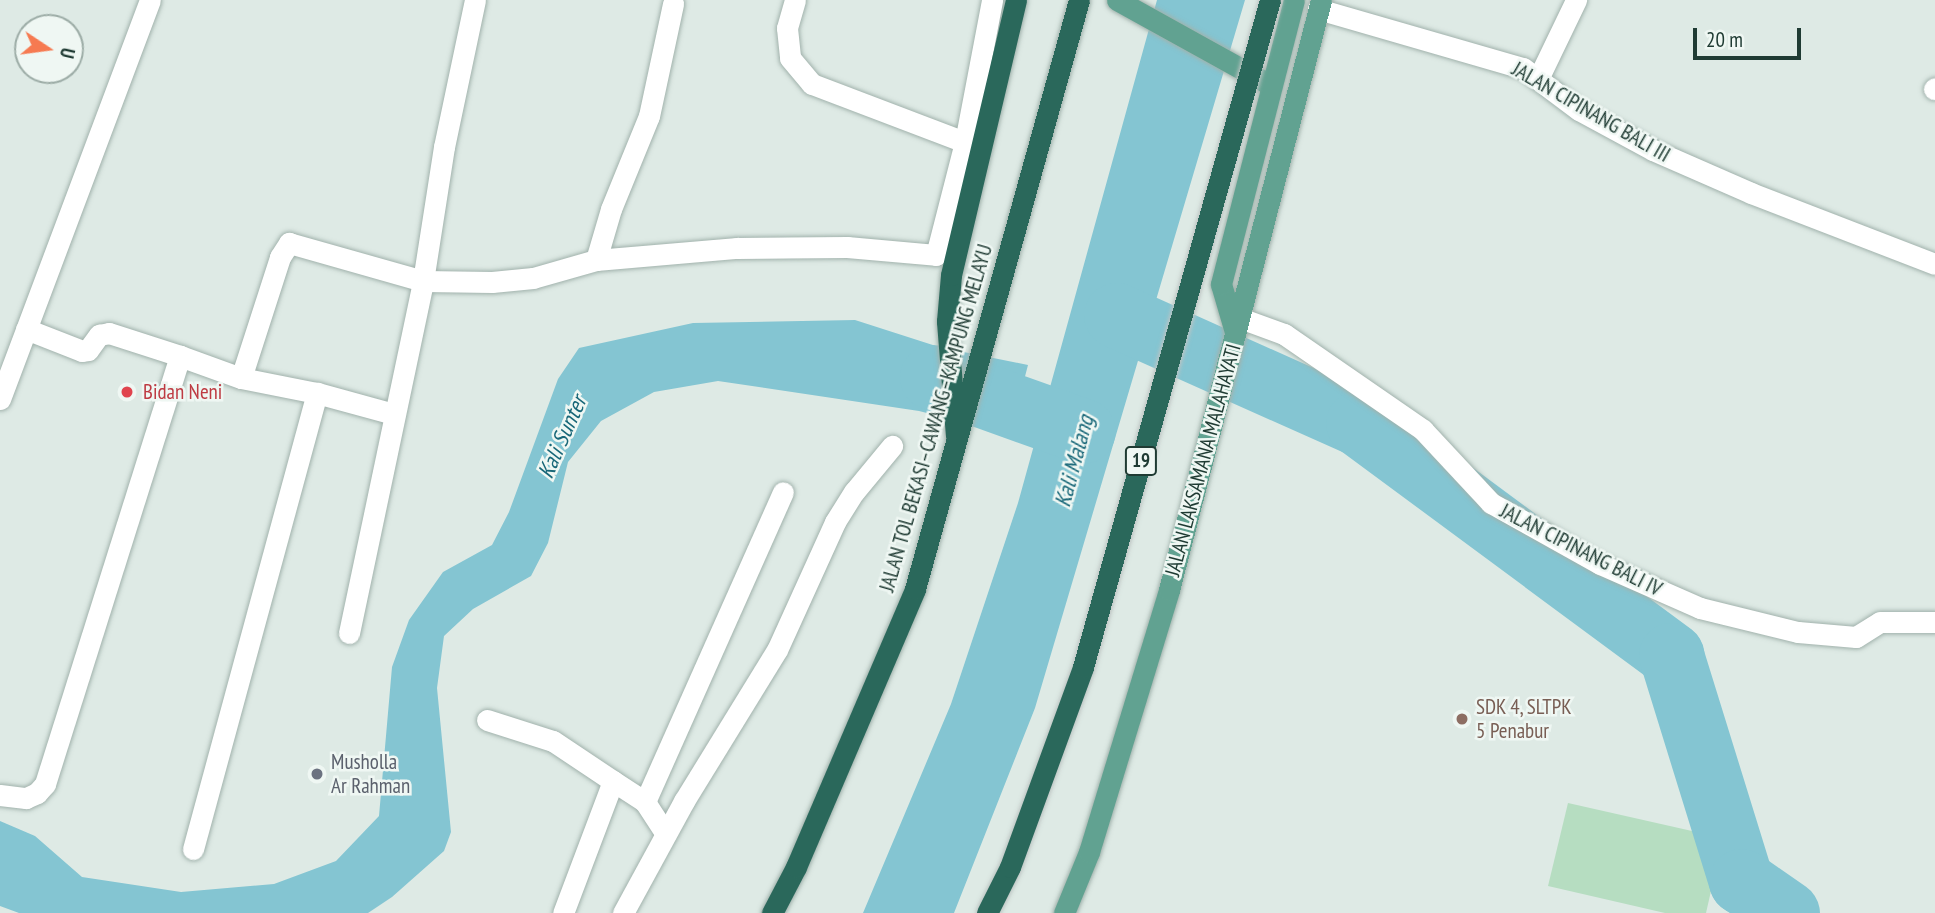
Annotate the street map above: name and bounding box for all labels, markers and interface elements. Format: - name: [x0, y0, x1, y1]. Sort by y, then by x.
- north arrow: [14, 14, 84, 84]
- scale bar: [1697, 14, 1806, 58]
- text: 20 m: [1706, 26, 1743, 53]
- text: U: [55, 46, 80, 61]
- street label: JALAN CIPINANG BALI III: [1508, 57, 1674, 167]
- street label: JALAN TOL BEKASI–CAWANG–KAMPUNG MELAYU: [874, 241, 998, 595]
- street label: JALAN LAKSAMANA MALAHAYATI: [1160, 341, 1246, 579]
- place label: Bidan Neni: [143, 379, 222, 405]
- marker: Bidan Neni: [117, 382, 137, 402]
- water label: Kali Sunter: [532, 392, 592, 482]
- water label: Kali Malang: [1049, 412, 1099, 510]
- road number: 19: [1124, 446, 1158, 476]
- street label: JALAN CIPINANG BALI IV: [1496, 498, 1666, 602]
- place label: SDK 4, SLTPK 5 Penabur: [1476, 694, 1573, 744]
- marker: SDK 4, SLTPK 5 Penabur: [1454, 711, 1470, 727]
- place label: Musholla Ar Rahman: [331, 749, 410, 799]
- marker: Musholla Ar Rahman: [309, 766, 325, 782]

